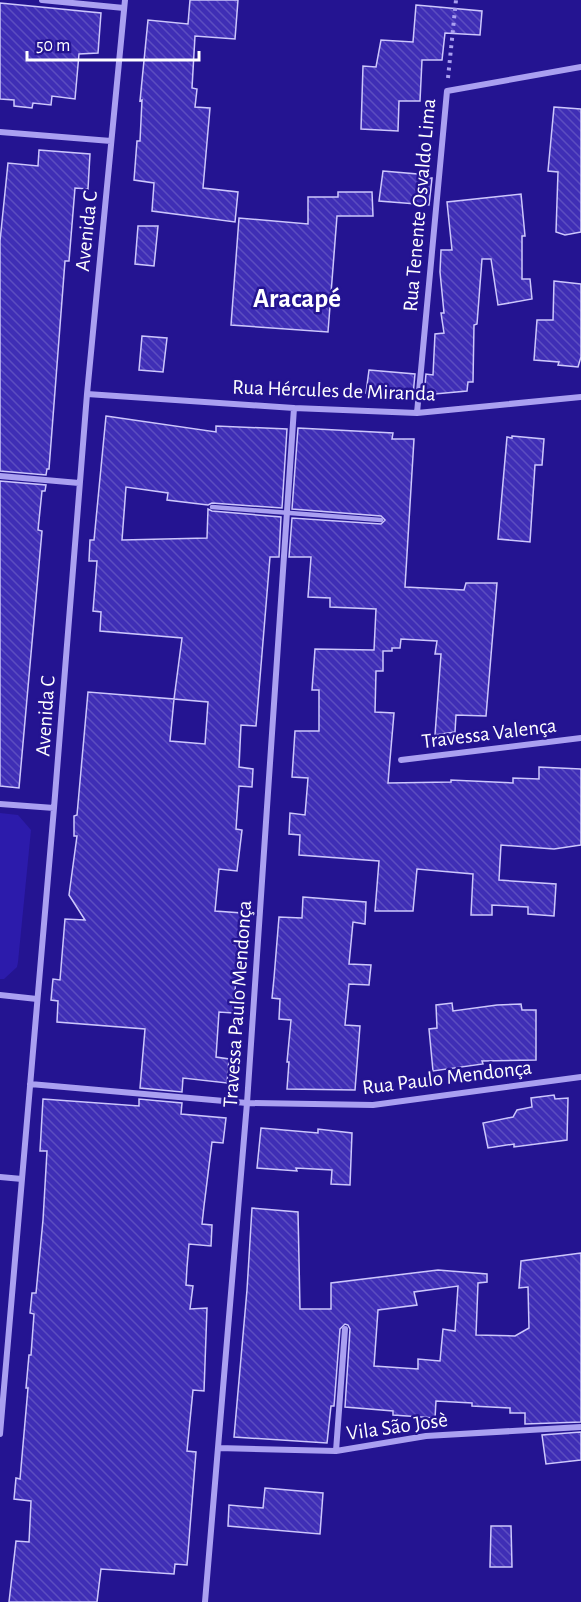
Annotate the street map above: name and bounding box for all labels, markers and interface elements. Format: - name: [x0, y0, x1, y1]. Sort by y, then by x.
- scale bar: [27, 24, 200, 62]
- text: 50 m: [36, 37, 70, 55]
- street label: Rua Tenente Osvaldo Lima: [400, 97, 439, 313]
- street label: Avenida C: [72, 190, 101, 272]
- district label: Aracapé: [253, 285, 341, 312]
- street label: Rua Hércules de Miranda: [232, 376, 436, 405]
- street label: Avenida C: [32, 675, 59, 757]
- street label: Travessa Valença: [420, 715, 558, 752]
- street label: Travessa Paulo Mendonça: [220, 899, 255, 1108]
- street label: Rua Paulo Mendonça: [361, 1057, 533, 1098]
- street label: Vila São Josè: [345, 1409, 449, 1444]

